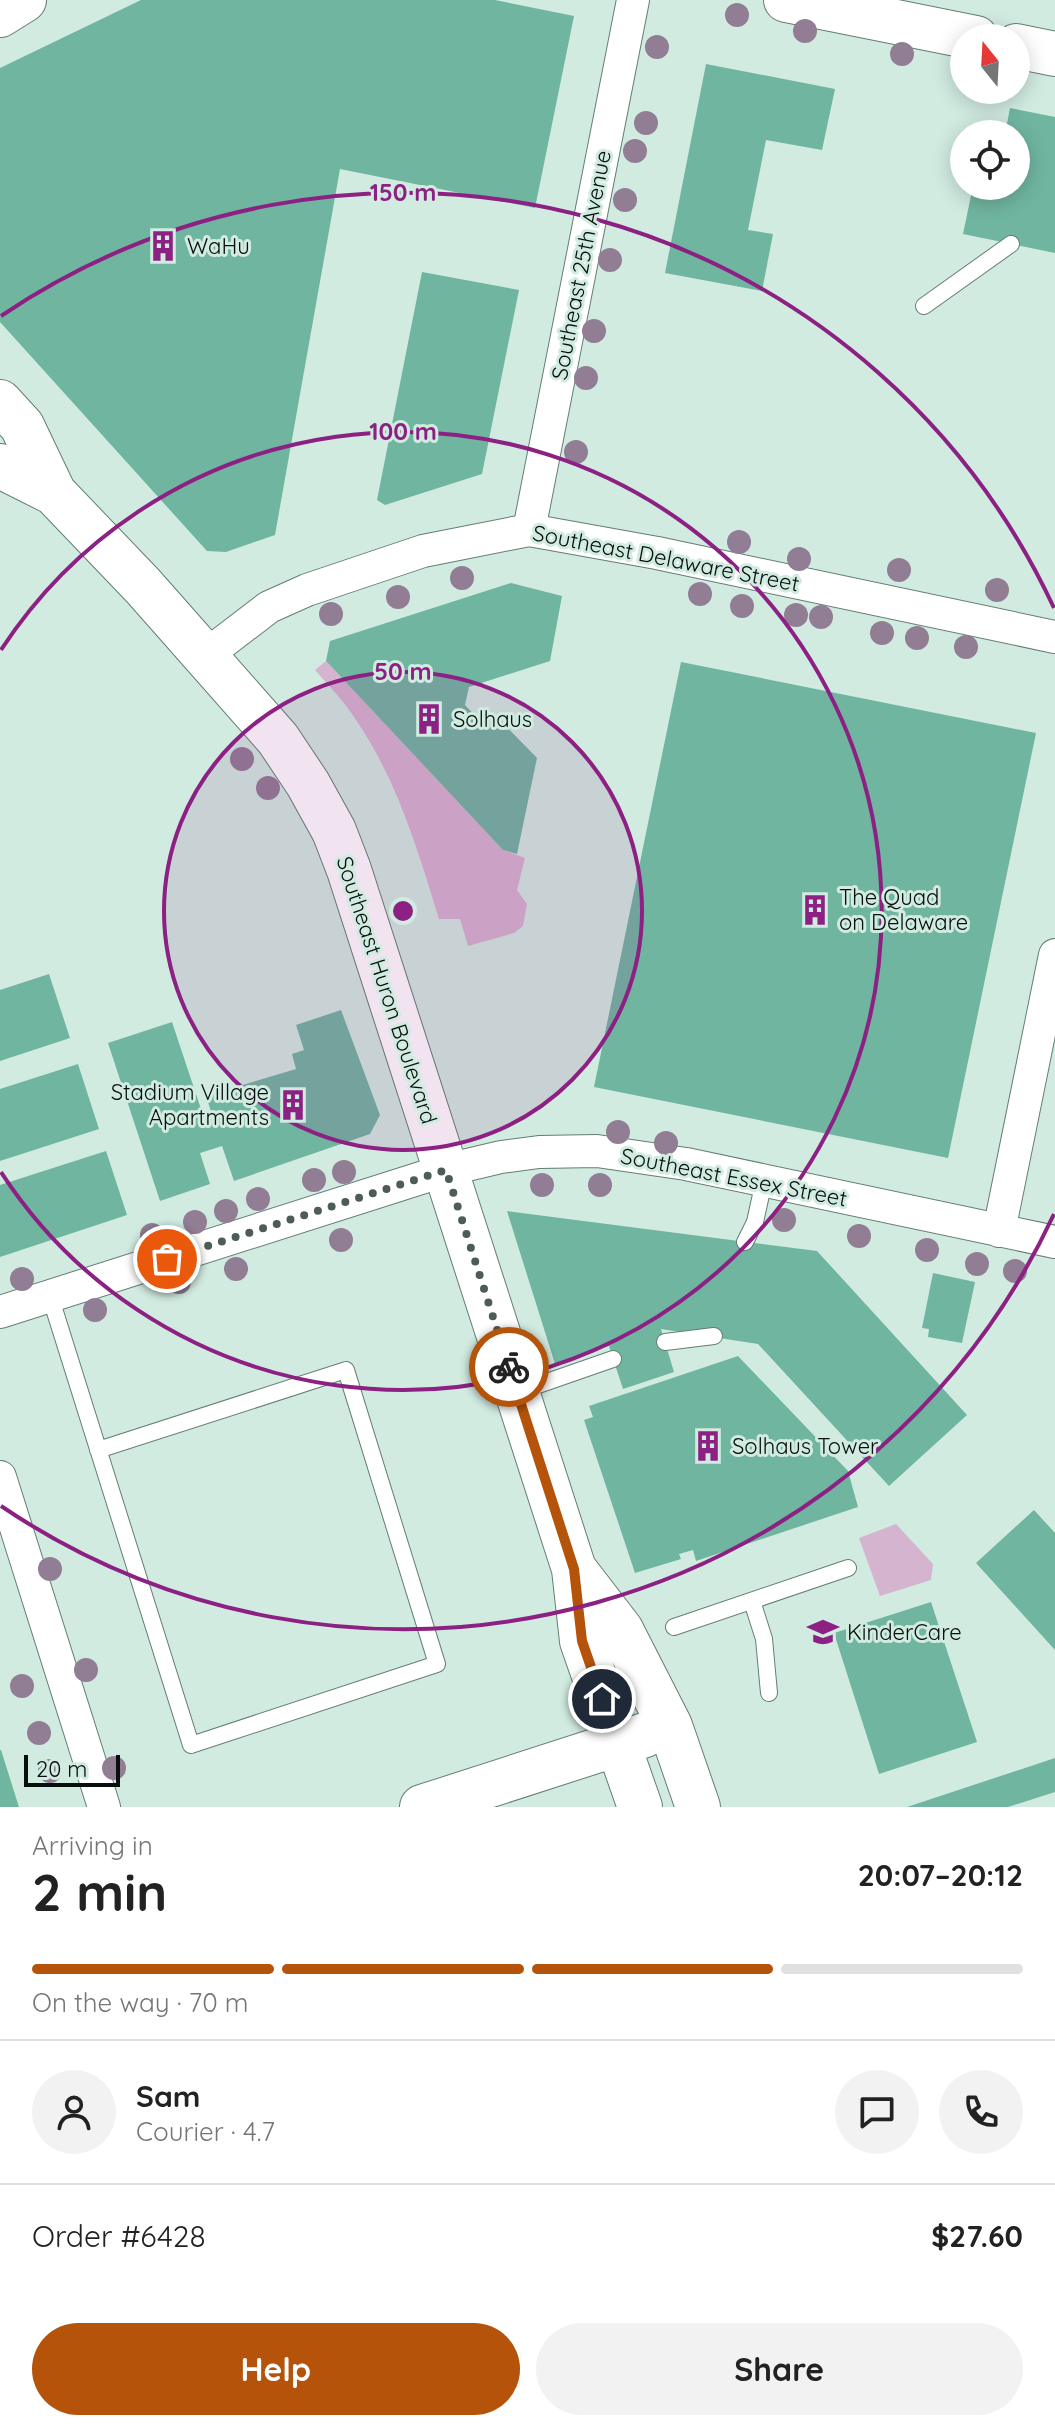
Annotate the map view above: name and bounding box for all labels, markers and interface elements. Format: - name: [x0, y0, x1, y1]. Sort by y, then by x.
- north arrow: [950, 24, 1030, 104]
- map controls: [950, 24, 1030, 200]
- button: locate: [950, 120, 1030, 200]
- street label: Southeast 25th Avenue: [545, 148, 617, 382]
- text: 150 m: [370, 177, 436, 207]
- building icon: WaHu: [146, 229, 180, 263]
- place label: WaHu: [187, 232, 250, 260]
- text: 100 m: [369, 416, 437, 446]
- street label: Southeast Delaware Street: [530, 518, 802, 598]
- text: 50 m: [374, 656, 432, 686]
- building icon: Solhaus: [412, 702, 446, 736]
- place label: Solhaus: [453, 705, 532, 733]
- street label: Southeast Huron Boulevard: [330, 853, 444, 1127]
- place label: The Quad on Delaware: [839, 883, 968, 936]
- building icon: The Quad on Delaware: [798, 893, 832, 927]
- centre of rings: [389, 897, 417, 925]
- place label: Stadium Village Apartments: [111, 1078, 269, 1131]
- building icon: Stadium Village Apartments: [276, 1088, 310, 1122]
- street label: Southeast Essex Street: [618, 1141, 850, 1213]
- pin: [133, 1225, 201, 1293]
- icon: bag: [145, 1237, 189, 1281]
- courier: [469, 1327, 549, 1407]
- icon: bike: [487, 1345, 531, 1389]
- building icon: Solhaus Tower: [691, 1429, 725, 1463]
- place label: Solhaus Tower: [732, 1432, 879, 1460]
- school or university icon: KinderCare: [806, 1615, 840, 1649]
- place label: KinderCare: [847, 1618, 962, 1646]
- pin: [568, 1665, 636, 1733]
- icon: home: [580, 1677, 624, 1721]
- scale bar: [24, 1751, 120, 1787]
- text: 20 m: [36, 1755, 87, 1783]
- text: Arriving in: [32, 1829, 153, 1862]
- text: 20:07–20:12: [858, 1856, 1023, 1894]
- text: 2 min: [32, 1859, 167, 1924]
- text: On the way · 70 m: [32, 1986, 248, 2019]
- button: person: [32, 2070, 116, 2154]
- button: chat: [835, 2070, 919, 2154]
- button: phone: [939, 2070, 1023, 2154]
- text: Sam: [136, 2077, 200, 2115]
- text: Courier · 4.7: [136, 2115, 275, 2148]
- text: Order #6428: [32, 2217, 206, 2255]
- text: $27.60: [931, 2217, 1023, 2255]
- button: Help: [32, 2323, 520, 2415]
- button: Share: [536, 2323, 1023, 2415]

